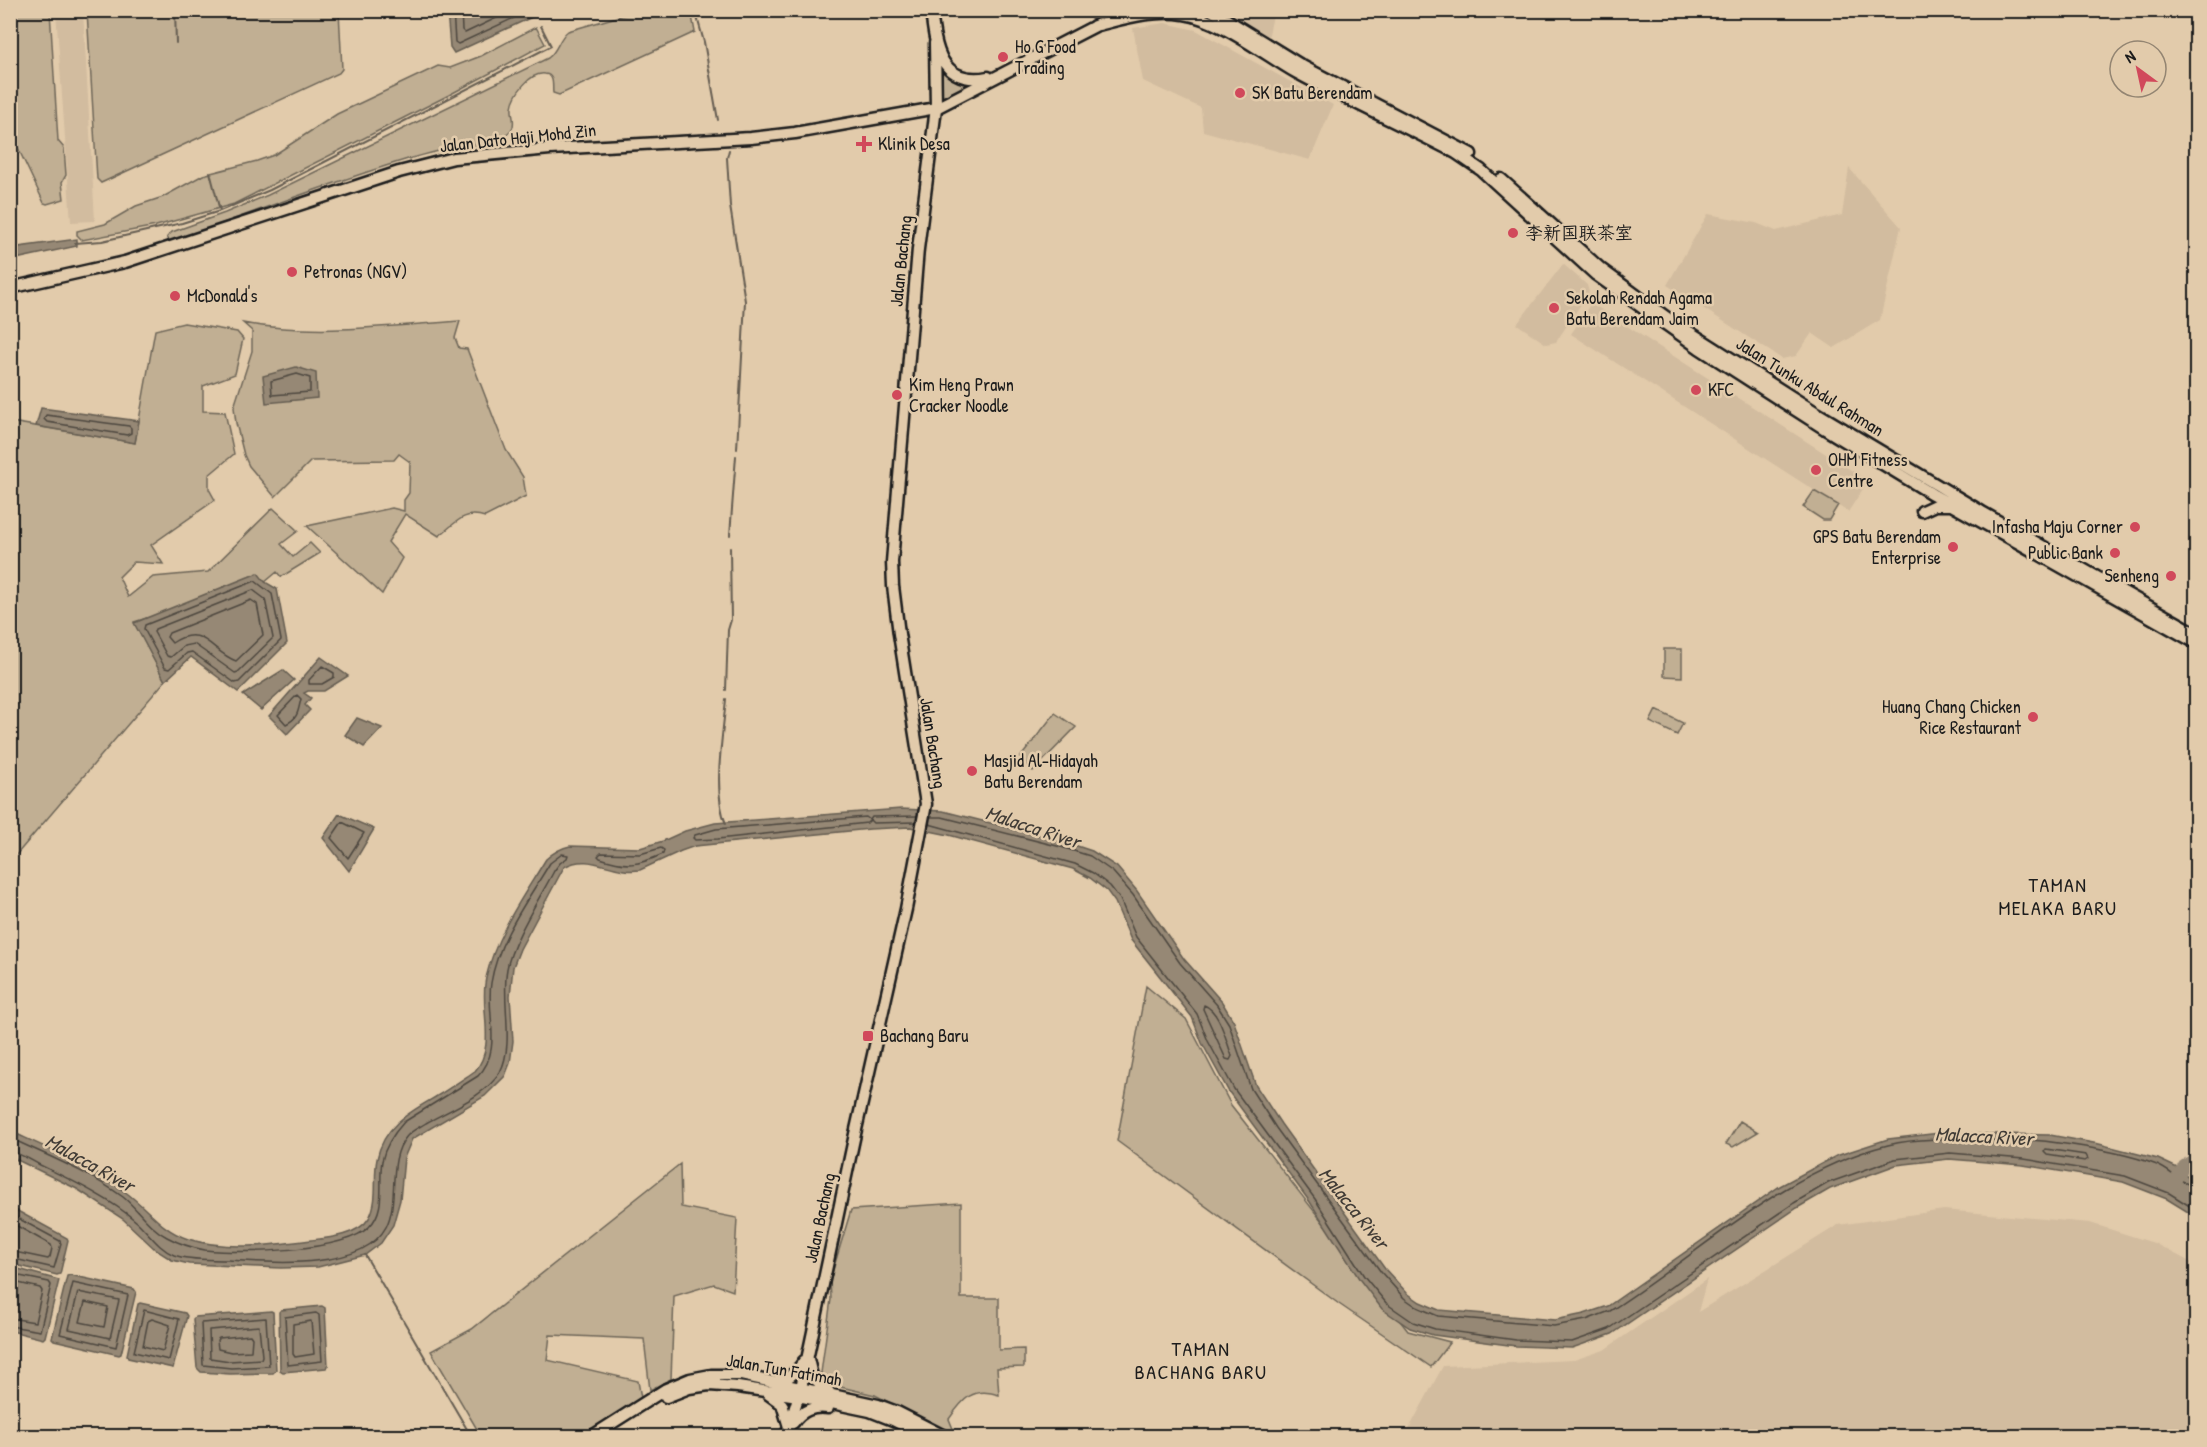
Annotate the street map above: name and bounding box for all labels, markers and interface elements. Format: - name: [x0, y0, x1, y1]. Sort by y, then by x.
- place label: Ho G Food Trading: [1015, 34, 1076, 80]
- north arrow: [2108, 39, 2168, 99]
- text: N: [2120, 45, 2140, 68]
- marker: Ho G Food Trading: [996, 50, 1010, 64]
- place label: SK Batu Berendam: [1252, 80, 1372, 105]
- marker: SK Batu Berendam: [1233, 86, 1247, 100]
- street label: Jalan Dato Haji Mohd Zin: [439, 117, 597, 158]
- place label: Klinik Desa: [878, 131, 950, 156]
- marker: Klinik Desa: [855, 135, 873, 153]
- street label: Jalan Bachang: [883, 214, 918, 308]
- place label: 李新国联茶室: [1525, 220, 1633, 245]
- marker: 李新国联茶室: [1506, 226, 1520, 240]
- place label: Petronas (NGV): [304, 259, 407, 284]
- marker: Petronas (NGV): [285, 265, 299, 279]
- place label: McDonald's: [187, 283, 257, 308]
- place label: Sekolah Rendah Agama Batu Berendam Jaim: [1566, 285, 1712, 331]
- marker: McDonald's: [168, 289, 182, 303]
- marker: Sekolah Rendah Agama Batu Berendam Jaim: [1547, 301, 1561, 315]
- street label: Jalan Tunku Abdul Rahman: [1732, 331, 1889, 442]
- place label: Kim Heng Prawn Cracker Noodle: [909, 372, 1014, 418]
- place label: KFC: [1708, 377, 1734, 402]
- marker: KFC: [1689, 383, 1703, 397]
- marker: Kim Heng Prawn Cracker Noodle: [890, 388, 904, 402]
- place label: OHM Fitness Centre: [1828, 447, 1907, 493]
- marker: OHM Fitness Centre: [1809, 463, 1823, 477]
- place label: Infasha Maju Corner: [1992, 514, 2123, 539]
- marker: Infasha Maju Corner: [2128, 520, 2142, 534]
- place label: GPS Batu Berendam Enterprise: [1813, 524, 1941, 570]
- marker: GPS Batu Berendam Enterprise: [1946, 540, 1960, 554]
- place label: Public Bank: [2028, 540, 2104, 565]
- marker: Public Bank: [2108, 546, 2122, 560]
- place label: Senheng: [2105, 563, 2159, 588]
- marker: Senheng: [2164, 569, 2178, 583]
- place label: Huang Chang Chicken Rice Restaurant: [1882, 694, 2022, 740]
- street label: Jalan Bachang: [914, 696, 953, 790]
- marker: Huang Chang Chicken Rice Restaurant: [2026, 710, 2040, 724]
- place label: Masjid Al-Hidayah Batu Berendam: [984, 748, 1098, 794]
- marker: Masjid Al-Hidayah Batu Berendam: [965, 764, 979, 778]
- water label: Malacca River: [982, 799, 1086, 855]
- district label: TAMAN MELAKA BARU: [1998, 871, 2118, 921]
- place label: Bachang Baru: [880, 1023, 968, 1048]
- marker: Bachang Baru: [861, 1029, 875, 1043]
- water label: Malacca River: [1934, 1119, 2036, 1152]
- water label: Malacca River: [41, 1127, 142, 1199]
- water label: Malacca River: [1313, 1161, 1397, 1256]
- street label: Jalan Bachang: [798, 1170, 841, 1265]
- district label: TAMAN BACHANG BARU: [1135, 1335, 1267, 1385]
- street label: Jalan Tun Fatimah: [724, 1347, 844, 1392]

